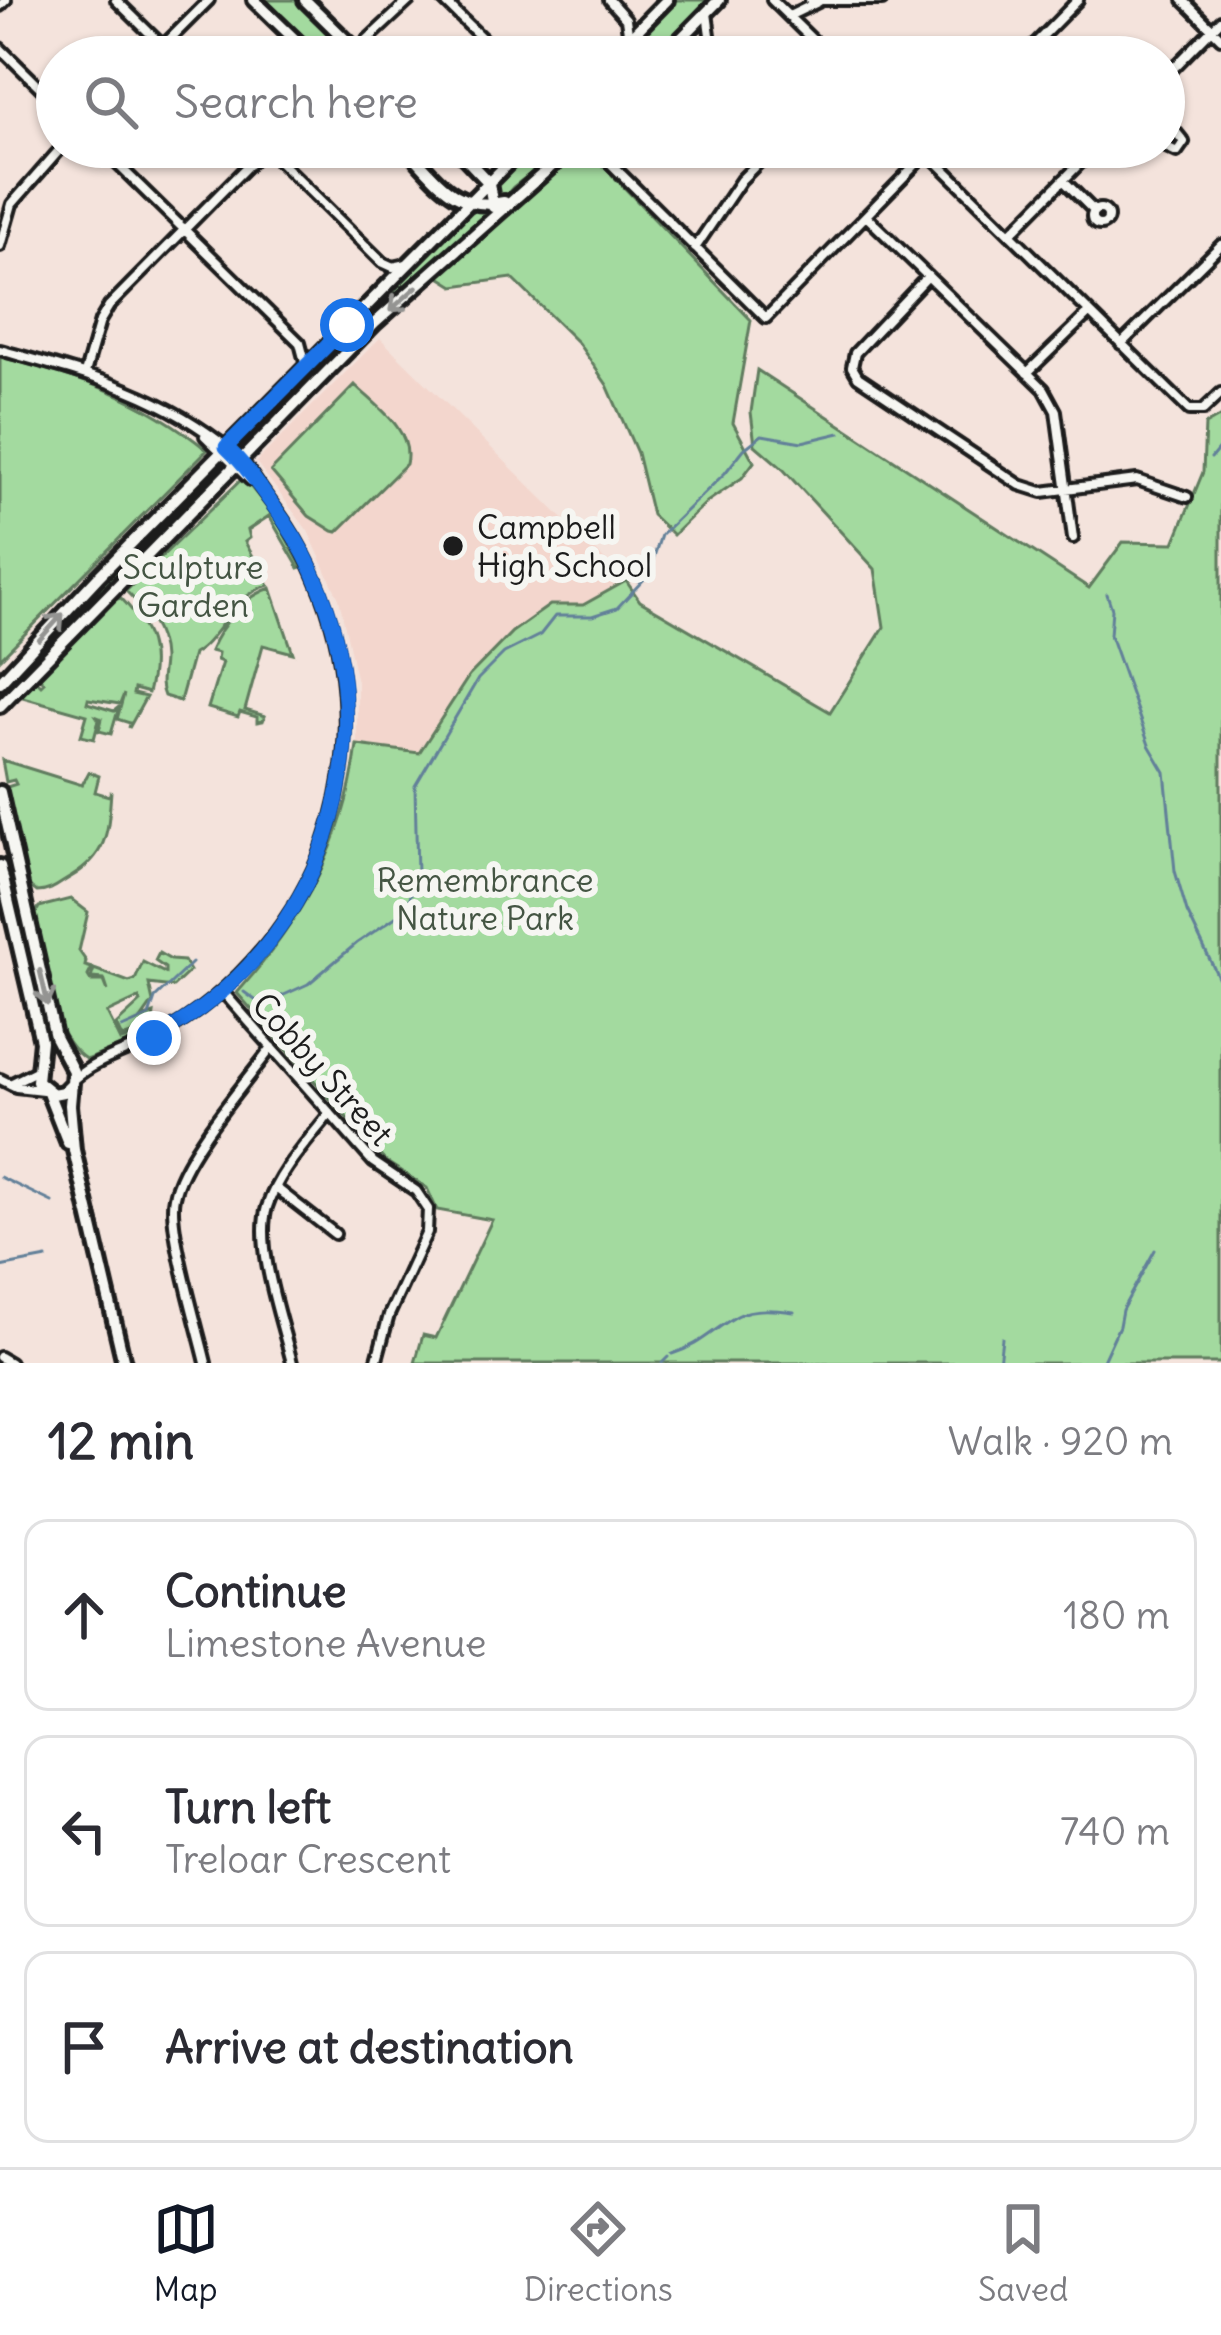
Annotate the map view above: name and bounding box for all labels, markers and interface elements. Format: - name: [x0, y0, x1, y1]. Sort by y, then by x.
- search box: [36, 36, 1185, 168]
- icon: search: [78, 69, 144, 135]
- text: Search here: [174, 74, 418, 130]
- one-way arrow: [388, 285, 418, 312]
- route start: [320, 298, 374, 352]
- place label: Campbell High School: [477, 506, 652, 586]
- marker: Campbell High School: [440, 533, 466, 559]
- park label: Sculpture Garden: [122, 546, 264, 626]
- one-way arrow: [37, 613, 64, 643]
- park label: Remembrance Nature Park: [376, 859, 594, 939]
- one-way arrow: [34, 969, 56, 1007]
- street label: Cobby Street: [243, 984, 403, 1154]
- route end: [127, 1011, 181, 1065]
- text: 12 min: [48, 1409, 194, 1473]
- text: Walk · 920 m: [948, 1417, 1173, 1466]
- text: Continue: [165, 1563, 347, 1619]
- icon: ahead: [51, 1582, 117, 1648]
- text: 180 m: [1063, 1591, 1170, 1640]
- text: Limestone Avenue: [165, 1619, 487, 1668]
- text: Turn left: [165, 1779, 331, 1835]
- icon: left: [51, 1798, 117, 1864]
- text: 740 m: [1060, 1807, 1170, 1856]
- text: Treloar Crescent: [165, 1835, 451, 1884]
- icon: arrive: [51, 2014, 117, 2080]
- text: Arrive at destination: [165, 2019, 574, 2075]
- tab: Map: [153, 2196, 219, 2310]
- tab: Directions: [524, 2196, 673, 2310]
- tab: Saved: [978, 2196, 1068, 2310]

